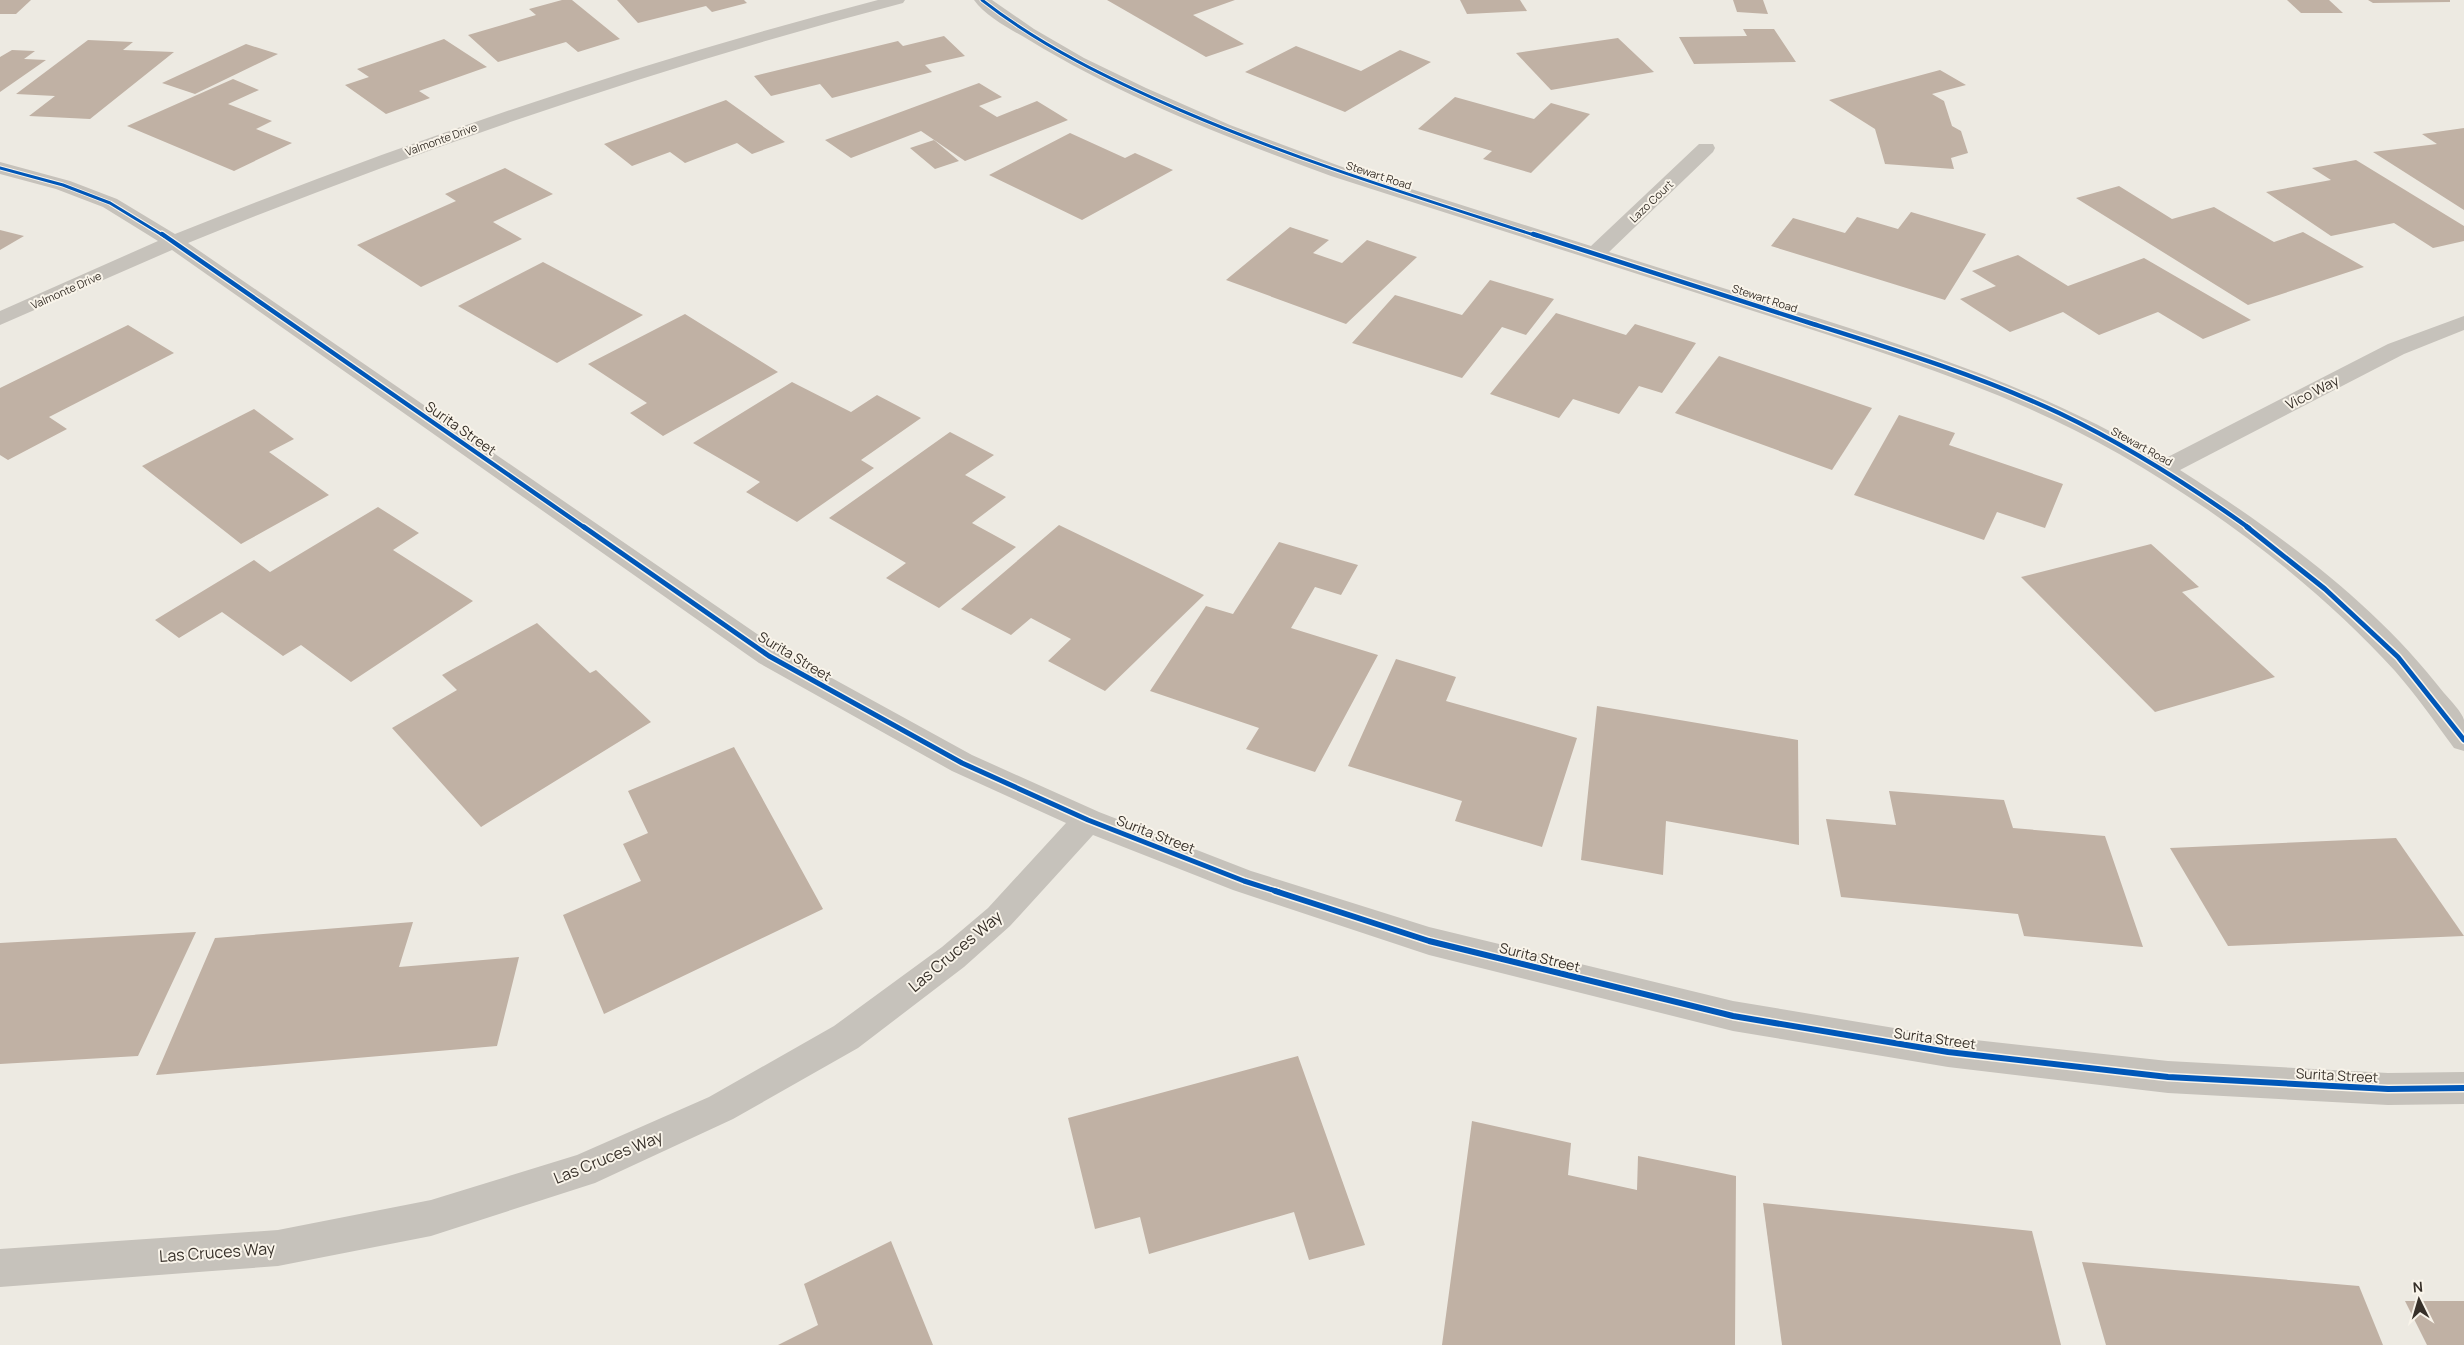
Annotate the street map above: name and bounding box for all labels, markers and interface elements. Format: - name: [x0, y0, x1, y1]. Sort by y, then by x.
- street label: Valmonte Drive: [403, 119, 480, 159]
- street label: Stewart Road: [1344, 157, 1414, 193]
- street label: Lazo Court: [1626, 176, 1676, 226]
- street label: Valmonte Drive: [28, 268, 104, 312]
- street label: Stewart Road: [1730, 280, 1800, 316]
- street label: Vico Way: [2282, 370, 2342, 413]
- street label: Surita Street: [422, 397, 501, 460]
- street label: Stewart Road: [2109, 423, 2175, 469]
- street label: Surita Street: [755, 627, 836, 686]
- street label: Surita Street: [1114, 810, 1198, 858]
- street label: Las Cruces Way: [903, 905, 1007, 997]
- street label: Surita Street: [1498, 938, 1583, 976]
- street label: Surita Street: [1893, 1023, 1978, 1053]
- street label: Surita Street: [2295, 1063, 2379, 1087]
- street label: Las Cruces Way: [550, 1125, 666, 1189]
- street label: Las Cruces Way: [158, 1237, 276, 1267]
- north arrow: [2394, 1275, 2444, 1325]
- text: N: [2412, 1277, 2424, 1296]

